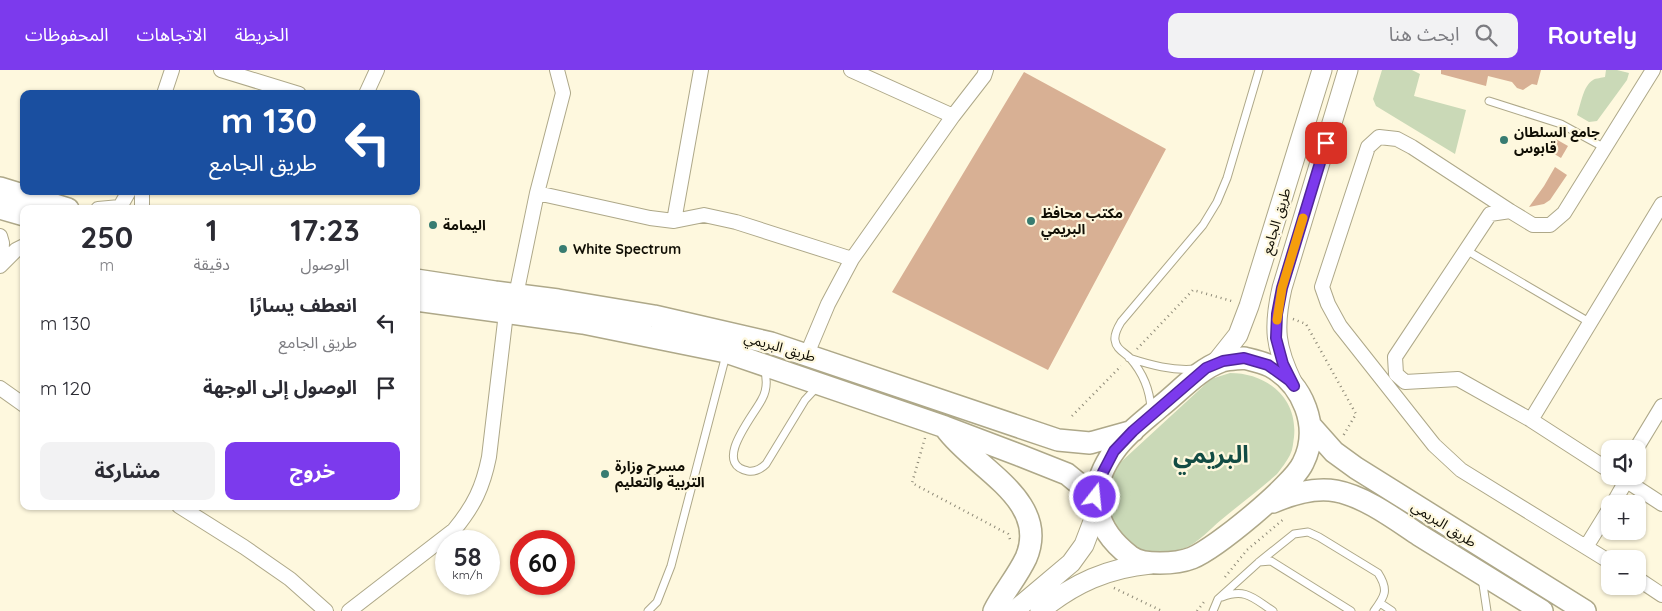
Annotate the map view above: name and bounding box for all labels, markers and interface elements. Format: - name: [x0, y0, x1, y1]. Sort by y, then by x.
- search box: [1168, 13, 1518, 58]
- text: Routely: [1548, 20, 1637, 50]
- icon: search: [1472, 21, 1500, 49]
- text: ابحث هنا: [1389, 22, 1460, 46]
- text: المحفوظات: [25, 23, 109, 46]
- text: الاتجاهات: [137, 23, 207, 46]
- text: الخريطة: [235, 23, 289, 46]
- text: 130 m: [221, 98, 317, 142]
- icon: left: [335, 110, 400, 175]
- pin: [1305, 122, 1347, 164]
- place label: جامع السلطان قابوس: [1514, 123, 1600, 157]
- icon: arrive: [1312, 129, 1340, 157]
- marker: جامع السلطان قابوس: [1498, 134, 1510, 146]
- text: طريق الجامع: [209, 149, 317, 177]
- street label: طريق الجامع: [1257, 186, 1297, 257]
- place label: مكتب محافظ البريمي: [1041, 204, 1123, 240]
- text: 1: [206, 211, 217, 249]
- text: 17:23: [290, 211, 360, 249]
- marker: مكتب محافظ البريمي: [1025, 215, 1037, 227]
- place label: اليمامة: [443, 216, 486, 234]
- text: 250: [80, 218, 133, 256]
- marker: اليمامة: [427, 219, 439, 231]
- place label: White Spectrum: [573, 240, 681, 258]
- marker: White Spectrum: [557, 243, 569, 255]
- text: دقيقة: [193, 254, 230, 274]
- text: الوصول: [301, 254, 349, 274]
- text: m: [99, 255, 114, 275]
- text: انعطف يسارًا: [250, 293, 357, 317]
- icon: left: [372, 309, 400, 337]
- text: 130 m: [40, 311, 91, 335]
- street label: طريق البريمي: [742, 328, 818, 368]
- text: طريق الجامع: [279, 332, 357, 352]
- icon: arrive: [372, 374, 400, 402]
- text: الوصول إلى الوجهة: [203, 375, 357, 399]
- text: 120 m: [40, 376, 91, 400]
- district label: البريمي: [1173, 439, 1249, 475]
- map controls: [1601, 440, 1646, 595]
- button: sound: [1601, 440, 1646, 485]
- button: مشاركة: [40, 442, 215, 500]
- button: خروج: [225, 442, 400, 500]
- place label: مسرح وزارة التربية والتعليم: [615, 457, 705, 493]
- marker: مسرح وزارة التربية والتعليم: [599, 468, 611, 480]
- position arrow: [1068, 470, 1120, 522]
- button: +: [1601, 495, 1646, 540]
- street label: طريق البريمي: [1407, 497, 1480, 553]
- speed limit sign: 60: [510, 530, 575, 595]
- text: 58: [453, 541, 482, 572]
- button: −: [1601, 550, 1646, 595]
- text: km/h: [452, 567, 483, 582]

